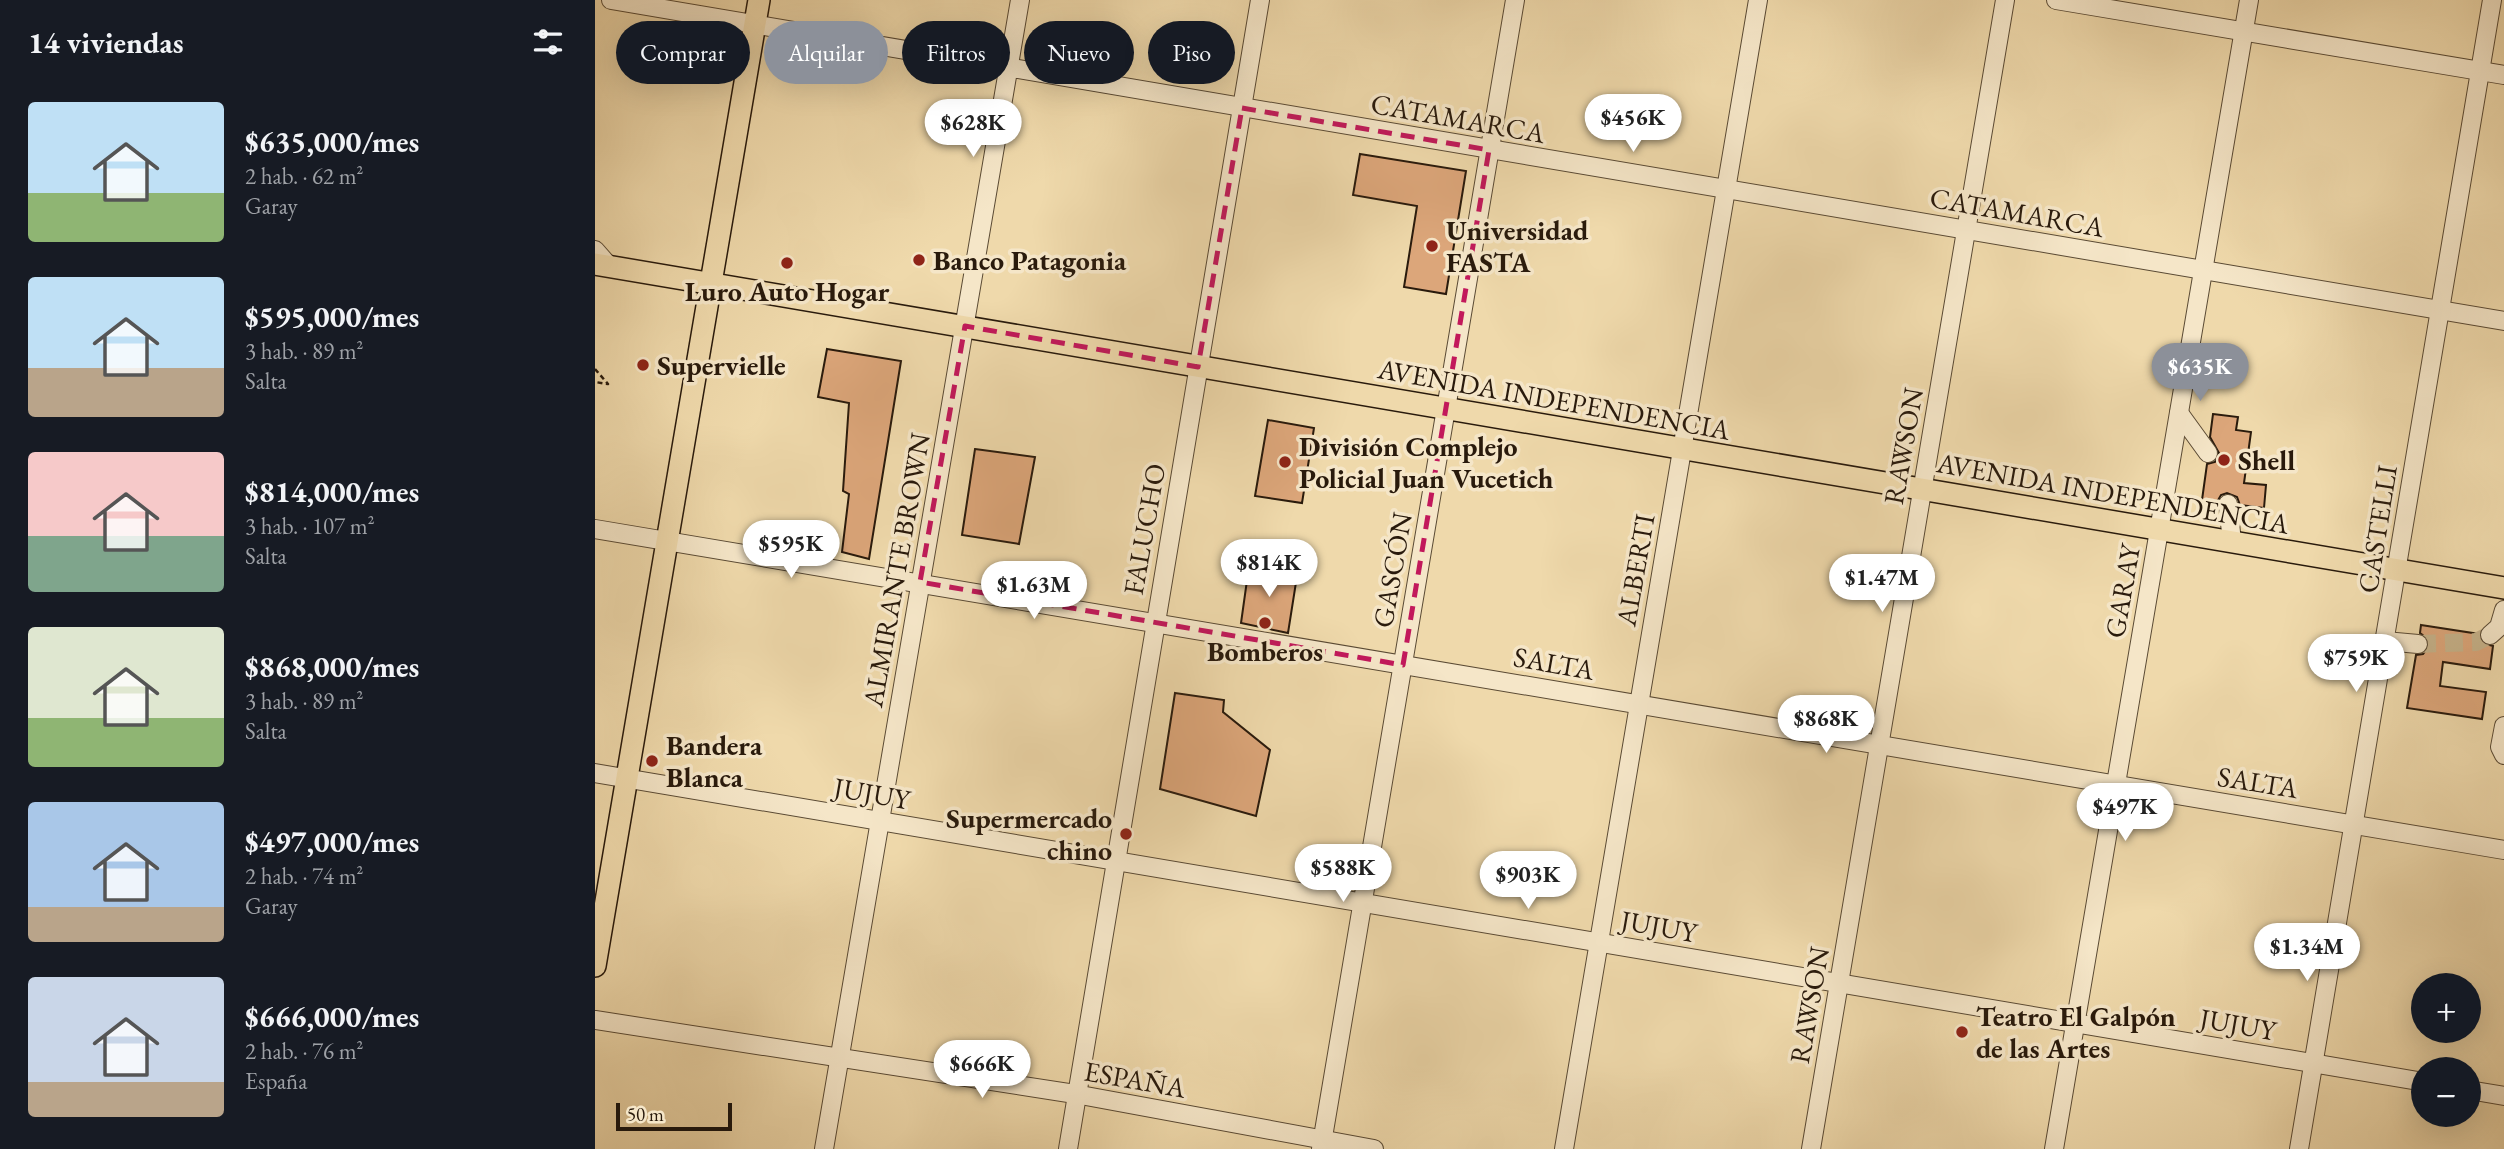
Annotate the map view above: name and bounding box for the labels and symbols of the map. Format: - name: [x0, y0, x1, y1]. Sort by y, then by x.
- street label: CATAMARCA: [1368, 85, 1548, 151]
- pin: $456K: [1584, 94, 1682, 154]
- pin: $628K: [924, 100, 1022, 159]
- street label: CATAMARCA: [1927, 179, 2107, 245]
- place label: Universidad FASTA: [1446, 212, 1589, 280]
- marker: Universidad FASTA: [1424, 238, 1440, 254]
- place label: Banco Patagonia: [933, 242, 1127, 278]
- marker: Banco Patagonia: [911, 252, 927, 268]
- marker: Luro Auto Hogar: [779, 255, 795, 271]
- place label: Luro Auto Hogar: [685, 273, 890, 309]
- pin: $635K: [2151, 344, 2249, 403]
- place label: Supervielle: [657, 347, 786, 383]
- street label: AVENIDA INDEPENDENCIA: [1374, 350, 1733, 448]
- marker: Supervielle: [635, 357, 651, 373]
- street label: RAWSON: [1875, 385, 1931, 507]
- place label: División Complejo Policial Juan Vucetich: [1299, 428, 1554, 496]
- street label: ALMIRANTE BROWN: [854, 430, 938, 711]
- place label: Shell: [2238, 442, 2295, 478]
- street label: AVENIDA INDEPENDENCIA: [1933, 444, 2292, 542]
- marker: Shell: [2216, 452, 2232, 468]
- marker: División Complejo Policial Juan Vucetich: [1277, 454, 1293, 470]
- street label: FALUCHO: [1115, 461, 1173, 597]
- street label: CASTELLI: [2349, 462, 2405, 596]
- street label: GASCÓN: [1364, 510, 1420, 630]
- street label: ALBERTI: [1607, 511, 1663, 630]
- pin: $595K: [742, 520, 840, 580]
- pin: $814K: [1220, 540, 1318, 599]
- street label: GARAY: [2096, 540, 2148, 641]
- pin: $1.47M: [1825, 554, 1939, 614]
- pin: $1.63M: [977, 562, 1091, 621]
- marker: Bomberos: [1257, 615, 1273, 631]
- place label: Bomberos: [1207, 633, 1323, 669]
- pin: $759K: [2307, 634, 2405, 694]
- street label: SALTA: [1511, 638, 1598, 688]
- pin: $868K: [1777, 696, 1875, 755]
- place label: Bandera Blanca: [666, 727, 763, 795]
- marker: Bandera Blanca: [644, 753, 660, 769]
- street label: SALTA: [2215, 758, 2301, 806]
- street label: JUJUY: [829, 768, 915, 818]
- pin: $497K: [2076, 784, 2174, 843]
- place label: Supermercado chino: [946, 800, 1112, 868]
- marker: Supermercado chino: [1118, 826, 1134, 842]
- pin: $588K: [1294, 844, 1392, 904]
- pin: $903K: [1479, 852, 1577, 911]
- street label: JUJUY: [1616, 901, 1702, 951]
- pin: $1.34M: [2250, 923, 2364, 983]
- street label: RAWSON: [1781, 944, 1837, 1066]
- place label: Teatro El Galpón de las Artes: [1976, 998, 2176, 1066]
- street label: JUJUY: [2195, 999, 2281, 1049]
- marker: Teatro El Galpón de las Artes: [1954, 1024, 1970, 1040]
- pin: $666K: [933, 1040, 1031, 1100]
- street label: ESPAÑA: [1081, 1052, 1189, 1106]
- scale bar: [616, 1100, 731, 1132]

